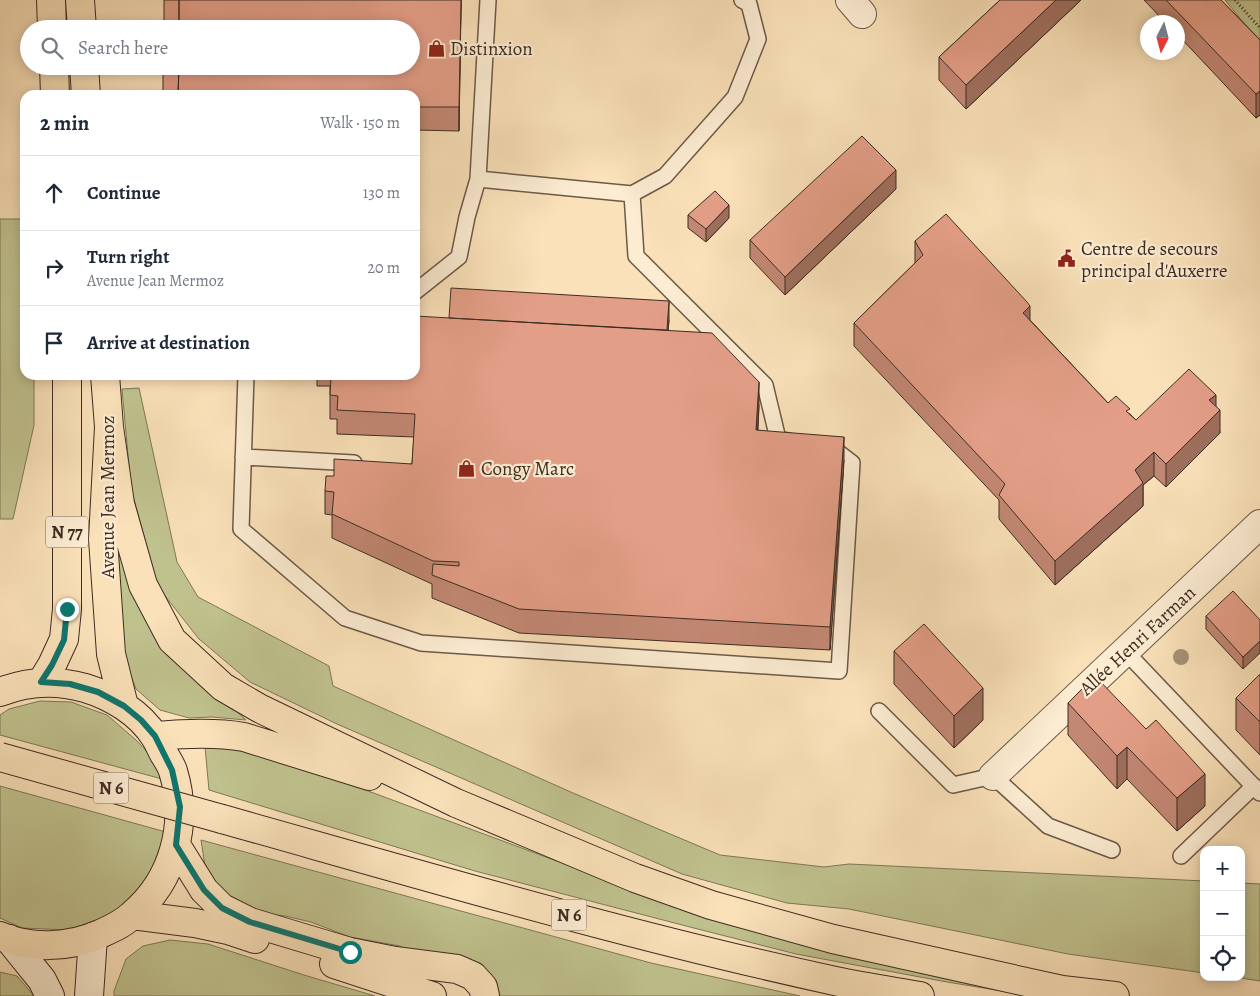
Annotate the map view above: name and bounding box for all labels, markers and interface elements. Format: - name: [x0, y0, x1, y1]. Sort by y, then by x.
- north arrow: [1140, 15, 1185, 60]
- search box: [20, 20, 420, 75]
- icon: search: [38, 34, 66, 62]
- text: Search here: [78, 35, 168, 61]
- place label: Distinxion: [450, 36, 533, 62]
- shop icon: Distinxion: [426, 38, 446, 58]
- text: 2 min: [40, 109, 89, 137]
- text: Walk · 150 m: [320, 112, 400, 134]
- icon: ahead: [40, 179, 68, 207]
- text: Continue: [87, 180, 161, 206]
- text: 130 m: [363, 182, 400, 204]
- place label: Centre de secours principal d'Auxerre: [1081, 236, 1227, 284]
- text: Turn right: [87, 244, 169, 270]
- public building icon: Centre de secours principal d'Auxerre: [1057, 249, 1077, 269]
- icon: right: [40, 254, 68, 282]
- text: 20 m: [367, 257, 400, 279]
- text: Avenue Jean Mermoz: [87, 270, 224, 292]
- icon: arrive: [40, 329, 68, 357]
- text: Arrive at destination: [87, 330, 250, 356]
- street label: Avenue Jean Mermoz: [95, 416, 121, 579]
- place label: Congy Marc: [481, 456, 574, 482]
- shop icon: Congy Marc: [457, 458, 477, 478]
- road number: N 77: [46, 516, 88, 548]
- street label: Allée Henri Farman: [1073, 580, 1201, 702]
- route end: [56, 598, 79, 621]
- road number: N 6: [94, 772, 128, 804]
- map controls: [1200, 846, 1245, 981]
- button: +: [1200, 846, 1245, 891]
- button: −: [1200, 891, 1245, 936]
- road number: N 6: [552, 900, 586, 930]
- button: locate: [1200, 936, 1245, 981]
- route start: [339, 941, 362, 964]

